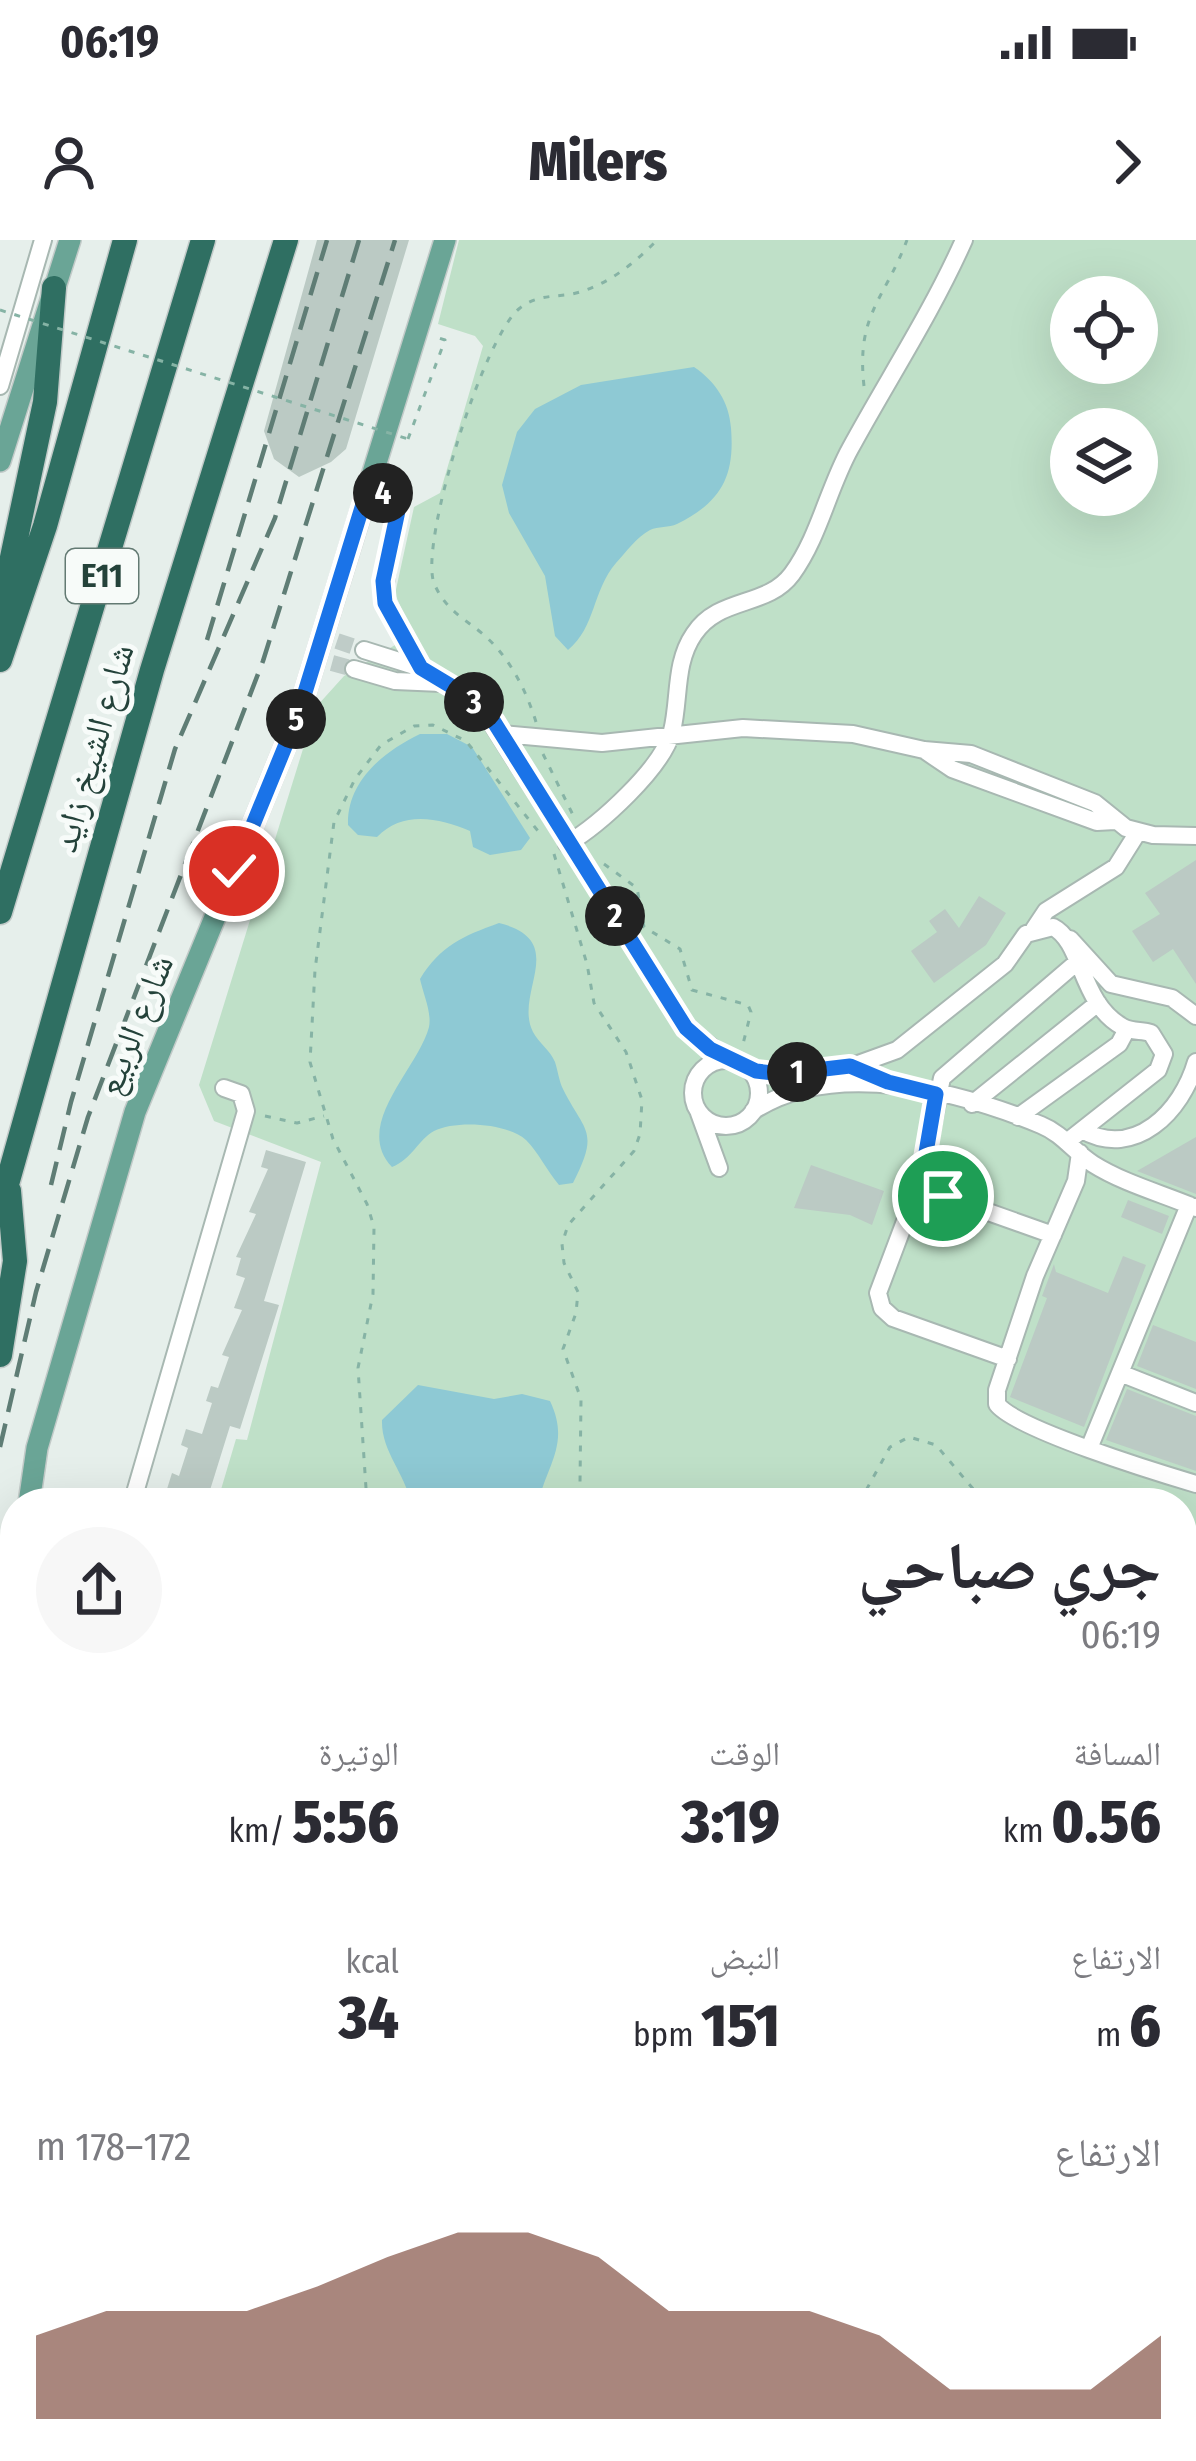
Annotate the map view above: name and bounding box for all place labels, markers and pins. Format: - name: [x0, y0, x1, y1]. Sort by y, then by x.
- pin: 4: [353, 463, 413, 523]
- pin: 3: [444, 672, 504, 732]
- pin: 5: [266, 689, 326, 749]
- pin: [183, 820, 285, 922]
- pin: 2: [585, 886, 645, 946]
- pin: 1: [767, 1042, 827, 1102]
- pin: [892, 1145, 994, 1247]

